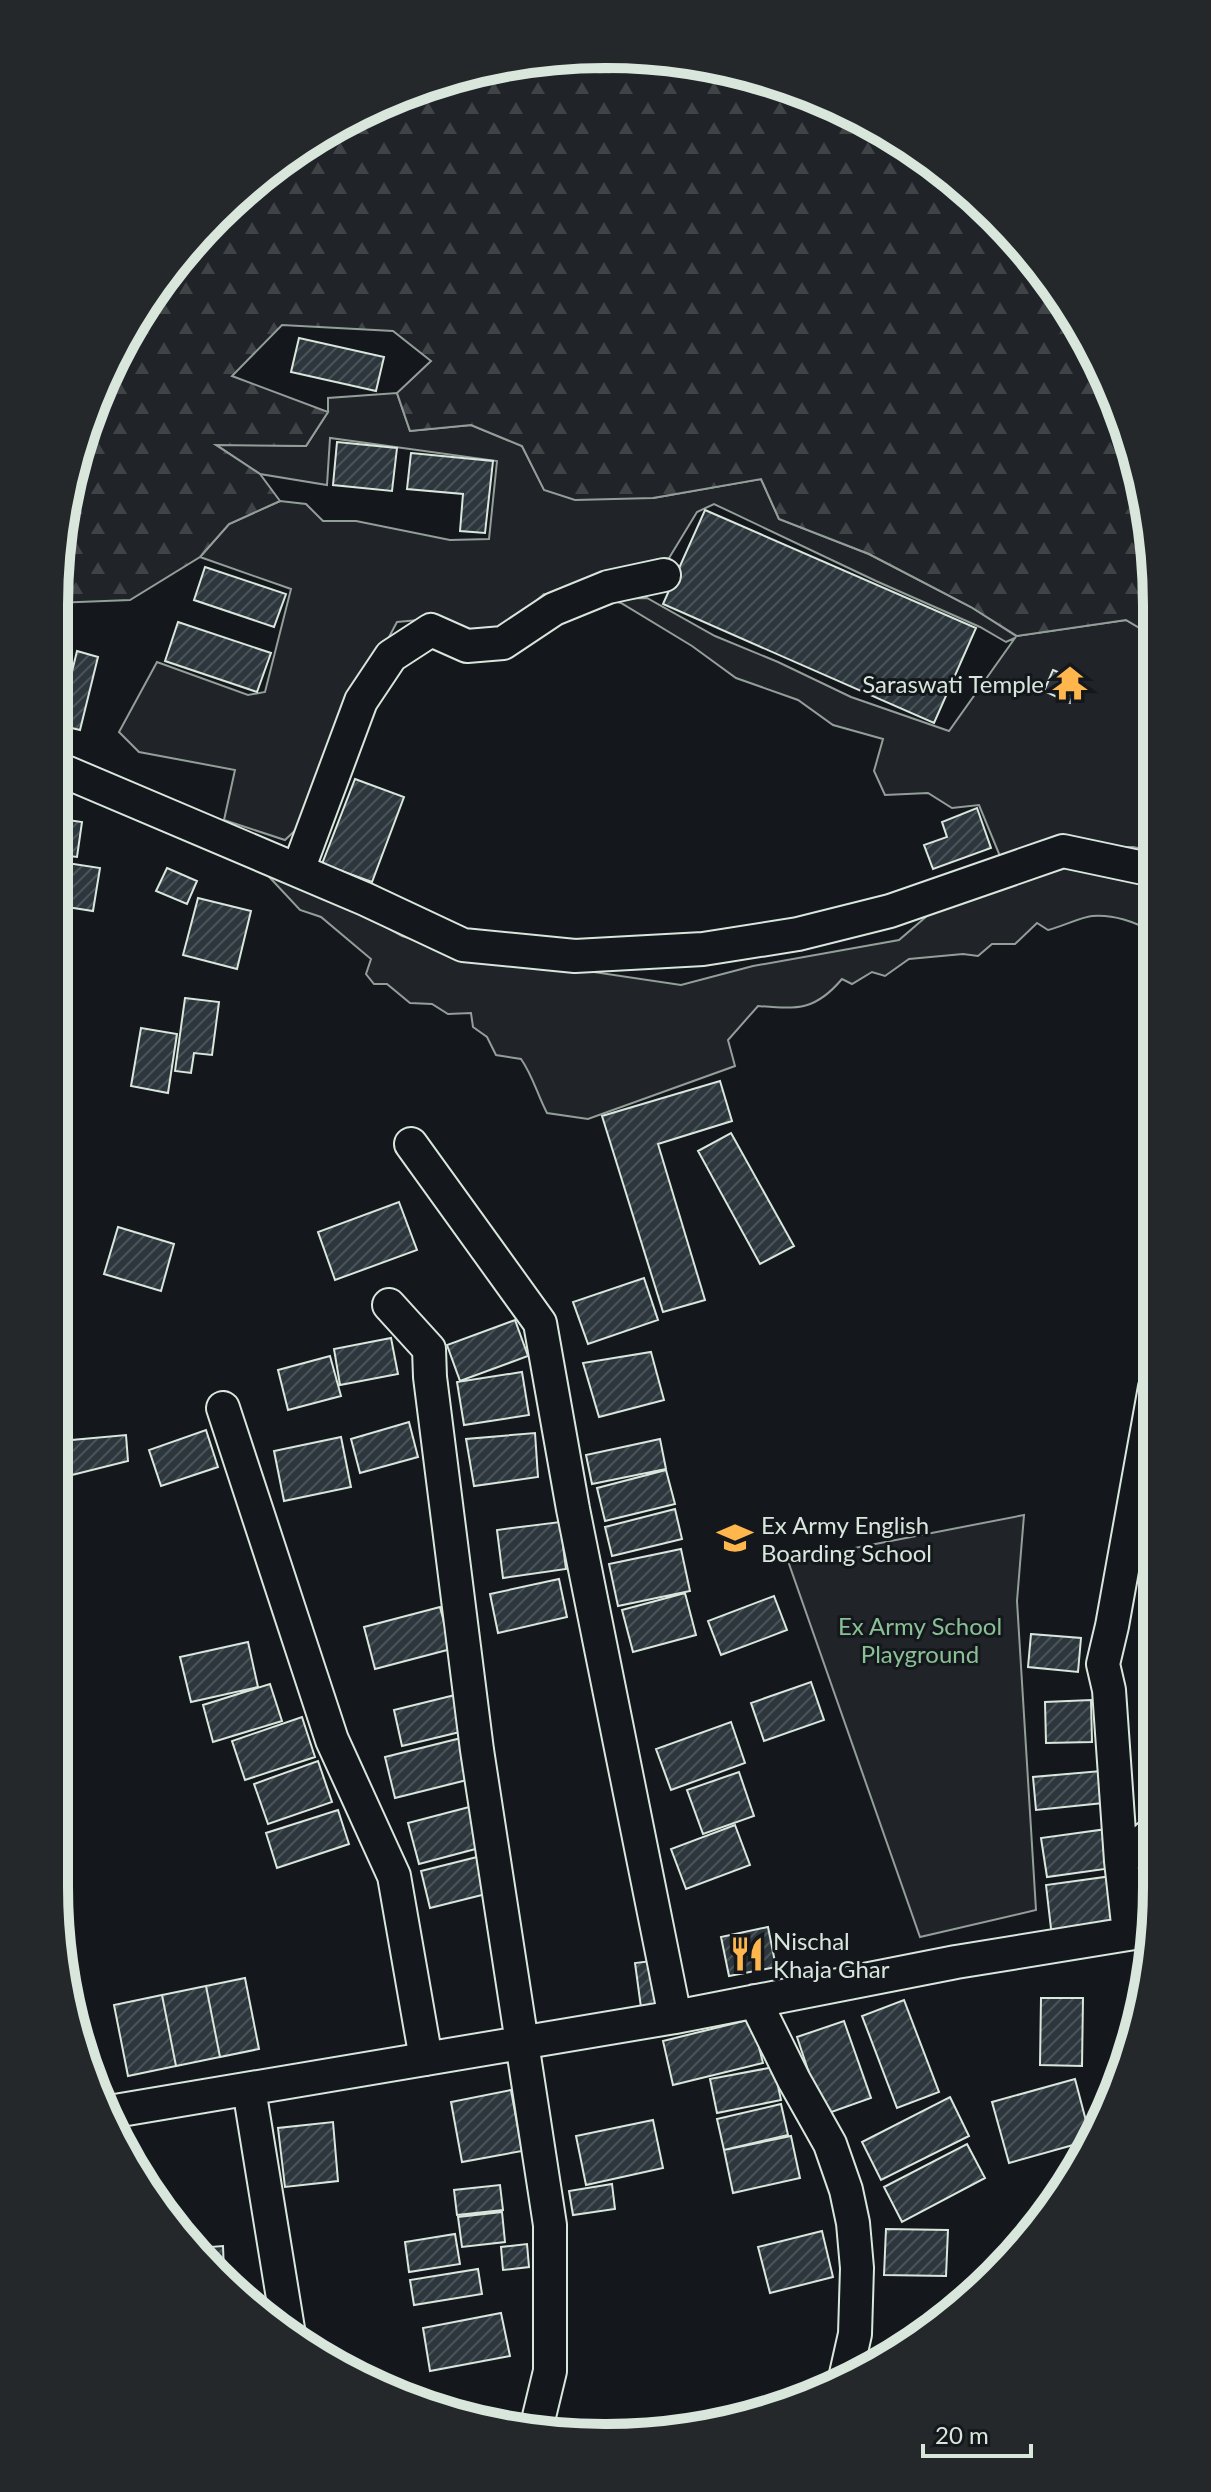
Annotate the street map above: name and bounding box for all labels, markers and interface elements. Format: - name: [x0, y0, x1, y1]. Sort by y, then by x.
- temple icon: Saraswati Temple: [1051, 664, 1089, 702]
- place label: Saraswati Temple: [862, 669, 1044, 698]
- place label: Ex Army English Boarding School: [761, 1510, 932, 1567]
- school or university icon: Ex Army English Boarding School: [716, 1519, 754, 1557]
- park label: Ex Army School Playground: [838, 1611, 1002, 1668]
- place label: Nischal Khaja Ghar: [773, 1926, 890, 1983]
- restaurant icon: Nischal Khaja Ghar: [728, 1935, 766, 1973]
- scale bar: [923, 2408, 1031, 2458]
- text: 20 m: [935, 2420, 989, 2449]

